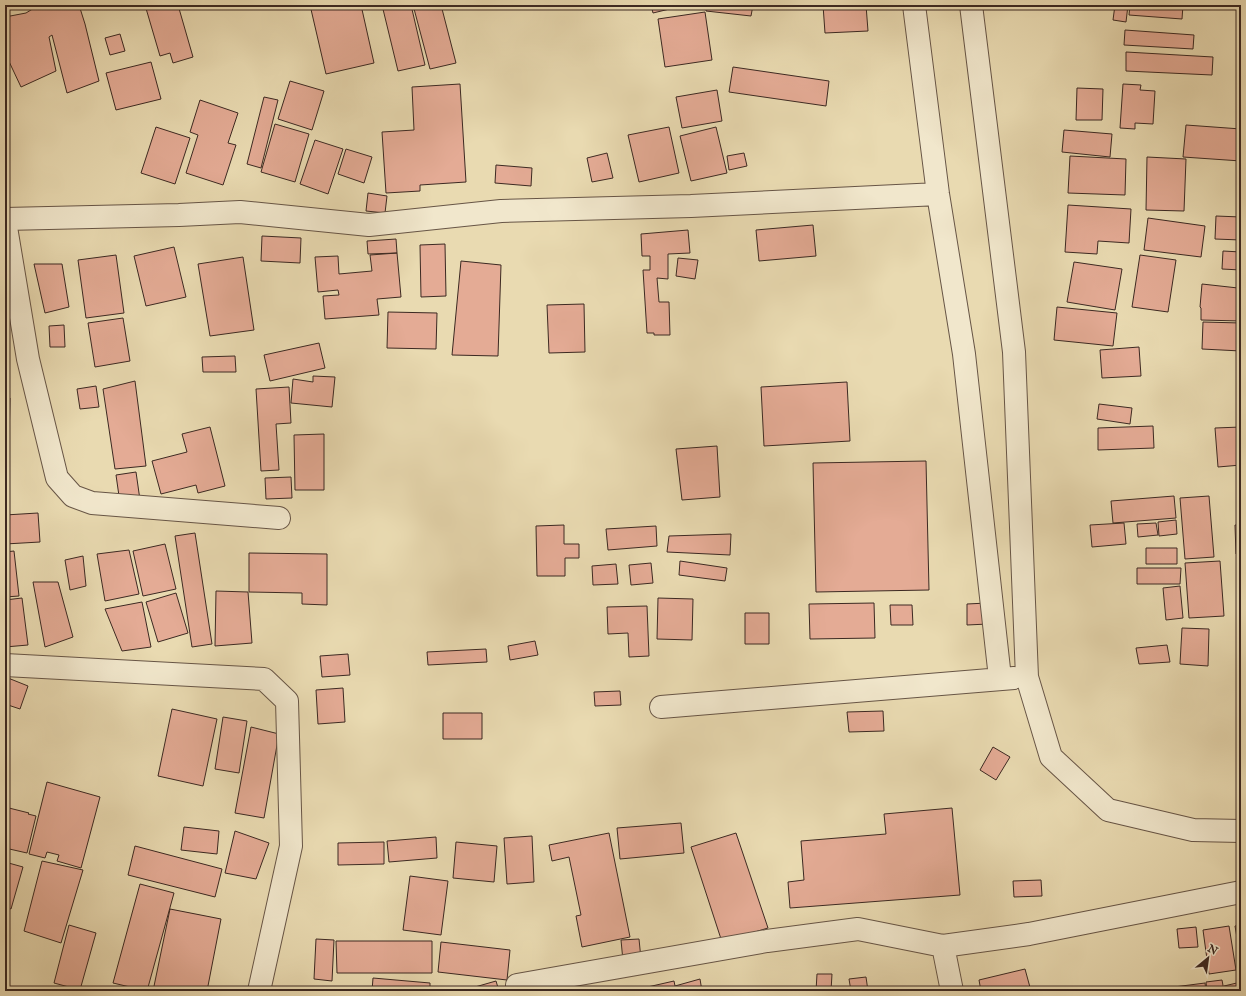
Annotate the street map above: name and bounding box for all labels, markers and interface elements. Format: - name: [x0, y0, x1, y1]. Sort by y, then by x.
- north arrow: [1188, 938, 1228, 978]
- text: N: [1204, 941, 1220, 959]

